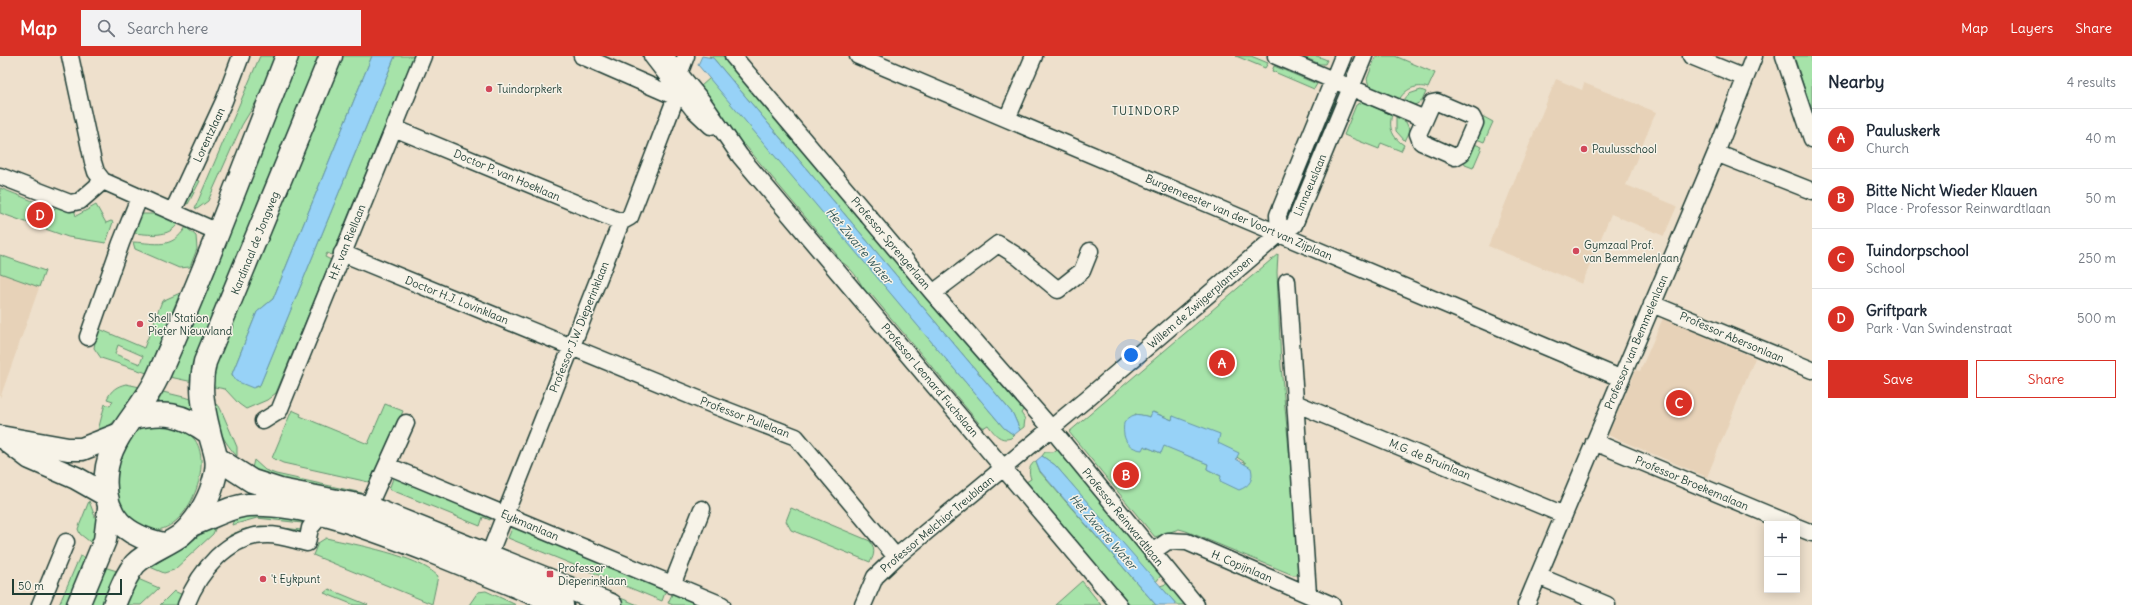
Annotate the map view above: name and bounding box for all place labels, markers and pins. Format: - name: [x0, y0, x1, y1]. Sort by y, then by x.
- place label: Tuindorpkerk: [497, 82, 563, 96]
- marker: Tuindorpkerk: [484, 84, 494, 94]
- place label: Paulusschool: [1592, 142, 1657, 156]
- marker: Paulusschool: [1579, 144, 1589, 154]
- pin: D: [27, 200, 53, 230]
- place label: Gymzaal Prof. van Bemmelenlaan: [1584, 238, 1679, 265]
- marker: Gymzaal Prof. van Bemmelenlaan: [1571, 246, 1581, 256]
- place label: Shell Station Pieter Nieuwland: [148, 311, 233, 338]
- marker: Shell Station Pieter Nieuwland: [135, 319, 145, 329]
- pin: A: [1209, 348, 1235, 378]
- pin: C: [1666, 388, 1692, 418]
- pin: B: [1113, 460, 1139, 490]
- place label: Professor Dieperinklaan: [558, 561, 627, 588]
- marker: Professor Dieperinklaan: [545, 569, 555, 579]
- place label: 't Eykpunt: [271, 572, 321, 586]
- marker: 't Eykpunt: [258, 574, 268, 584]

